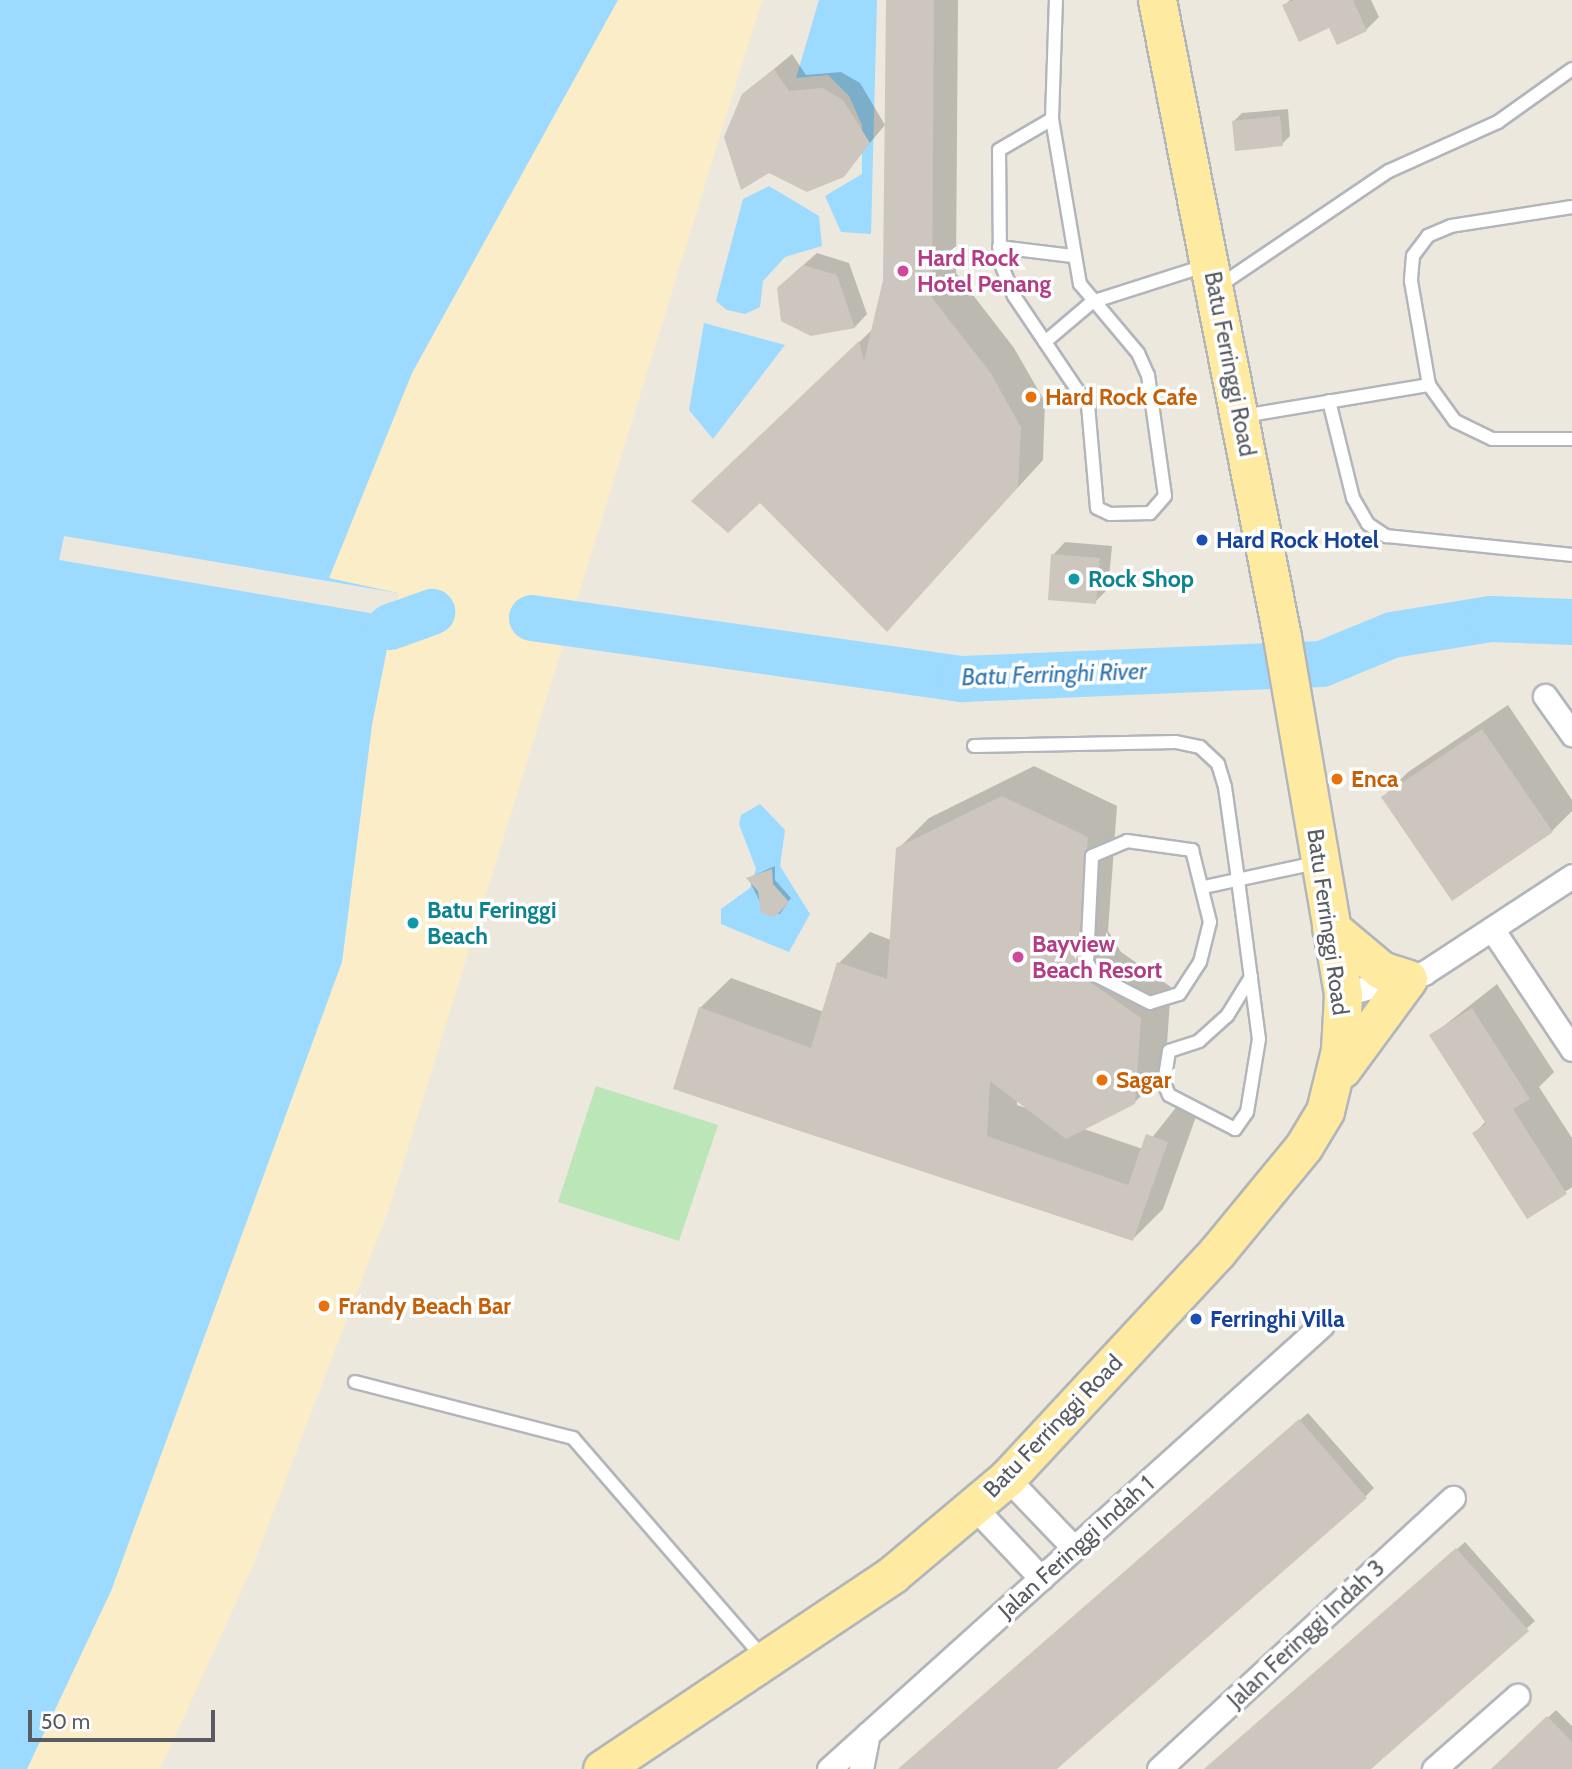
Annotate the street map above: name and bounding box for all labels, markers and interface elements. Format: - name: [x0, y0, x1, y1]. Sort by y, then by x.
- place label: Hard Rock Hotel Penang: [917, 244, 1051, 298]
- marker: Hard Rock Hotel Penang: [895, 263, 911, 279]
- street label: Batu Ferringgi Road: [1199, 269, 1261, 459]
- place label: Hard Rock Cafe: [1045, 383, 1197, 411]
- marker: Hard Rock Cafe: [1023, 389, 1039, 405]
- place label: Hard Rock Hotel: [1216, 526, 1379, 554]
- marker: Hard Rock Hotel: [1194, 532, 1210, 548]
- place label: Rock Shop: [1088, 565, 1194, 593]
- marker: Rock Shop: [1066, 571, 1082, 587]
- water label: Batu Ferringhi River: [961, 656, 1147, 692]
- place label: Enca: [1351, 765, 1399, 793]
- marker: Enca: [1329, 771, 1345, 787]
- street label: Batu Ferringgi Road: [1301, 827, 1355, 1017]
- place label: Batu Feringgi Beach: [427, 896, 556, 950]
- marker: Batu Feringgi Beach: [405, 915, 421, 931]
- place label: Bayview Beach Resort: [1032, 930, 1162, 984]
- marker: Bayview Beach Resort: [1010, 949, 1026, 965]
- place label: Sagar: [1116, 1066, 1171, 1094]
- marker: Sagar: [1094, 1072, 1110, 1088]
- place label: Frandy Beach Bar: [338, 1292, 511, 1320]
- marker: Frandy Beach Bar: [316, 1298, 332, 1314]
- place label: Ferringhi Villa: [1210, 1305, 1345, 1333]
- marker: Ferringhi Villa: [1188, 1311, 1204, 1327]
- street label: Batu Ferringgi Road: [978, 1349, 1128, 1503]
- street label: Jalan Feringgi Indah 1: [993, 1470, 1159, 1624]
- street label: Jalan Feringgi Indah 3: [1222, 1554, 1390, 1714]
- scale bar: [32, 1696, 219, 1740]
- text: 50 m: [41, 1709, 90, 1734]

